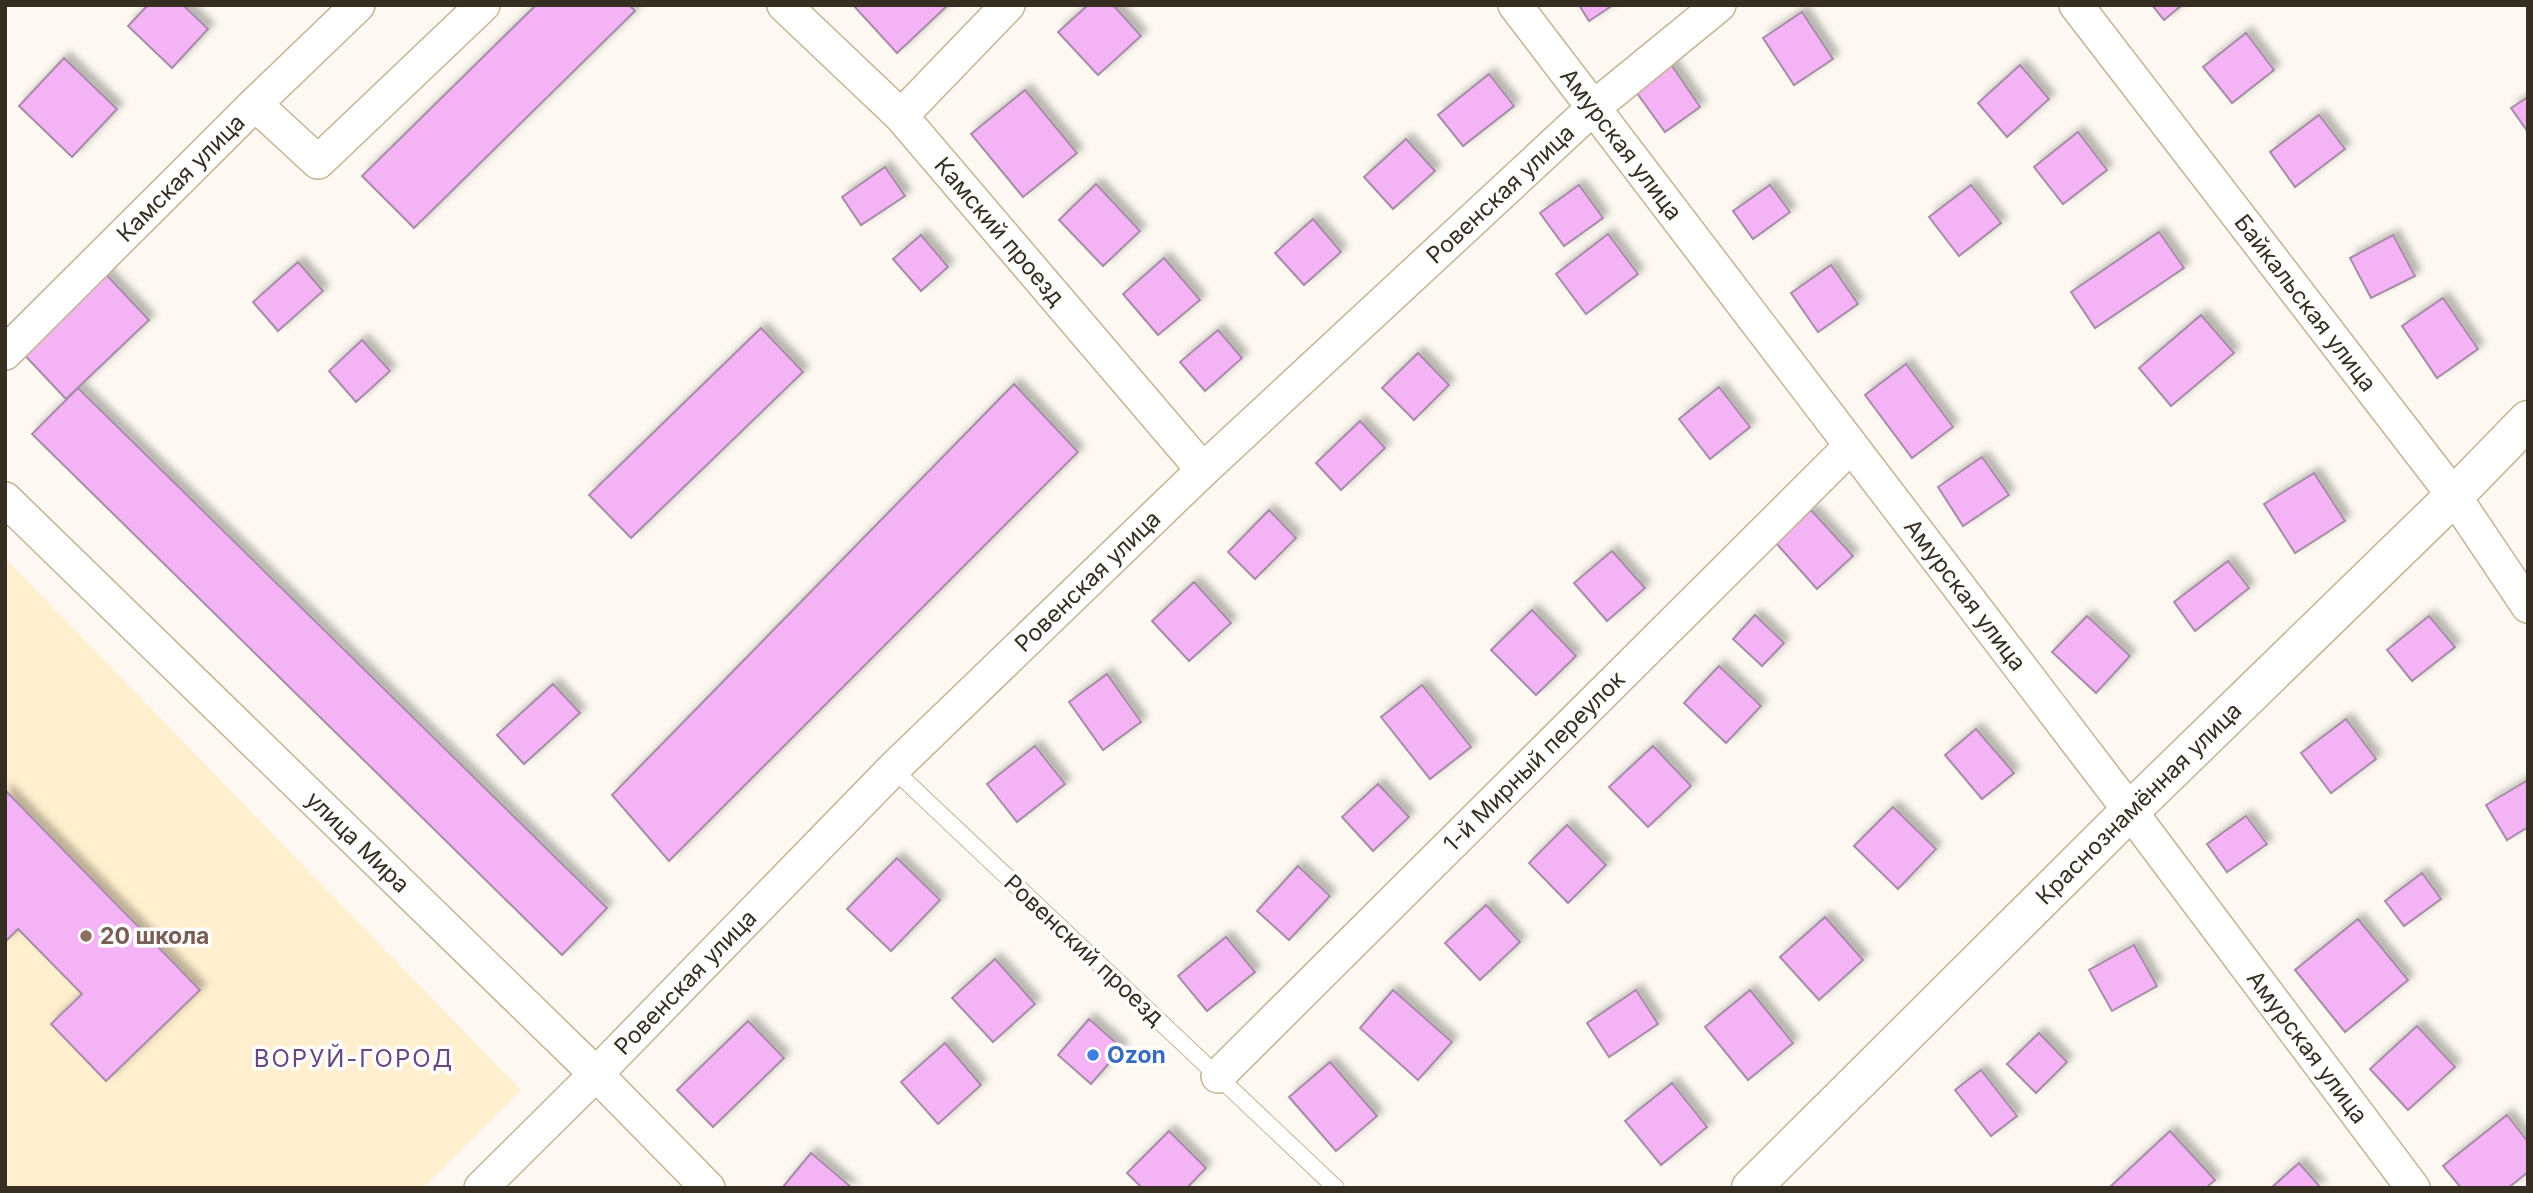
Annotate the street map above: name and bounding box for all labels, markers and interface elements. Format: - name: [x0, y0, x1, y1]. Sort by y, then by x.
- street label: Амурская улица: [1554, 63, 1688, 226]
- street label: Камская улица: [111, 108, 251, 248]
- street label: Ровенская улица: [1421, 119, 1580, 269]
- street label: Камский проезд: [928, 152, 1071, 311]
- street label: Байкальская улица: [2228, 209, 2382, 397]
- street label: Ровенская улица: [1009, 505, 1166, 658]
- street label: Амурская улица: [1898, 513, 2032, 676]
- street label: 1-й Мирный переулок: [1438, 665, 1631, 858]
- street label: Краснознамённая улица: [2030, 696, 2247, 911]
- street label: улица Мира: [300, 786, 415, 899]
- street label: Ровенский проезд: [998, 869, 1170, 1031]
- street label: Ровенская улица: [608, 904, 762, 1061]
- place label: 20 школа: [100, 922, 209, 950]
- marker: 20 школа: [78, 928, 94, 944]
- street label: Амурская улица: [2241, 965, 2374, 1129]
- place label: Ozon: [1107, 1041, 1166, 1069]
- district label: ВОРУЙ-ГОРОД: [254, 1043, 454, 1073]
- marker: Ozon: [1085, 1047, 1101, 1063]

